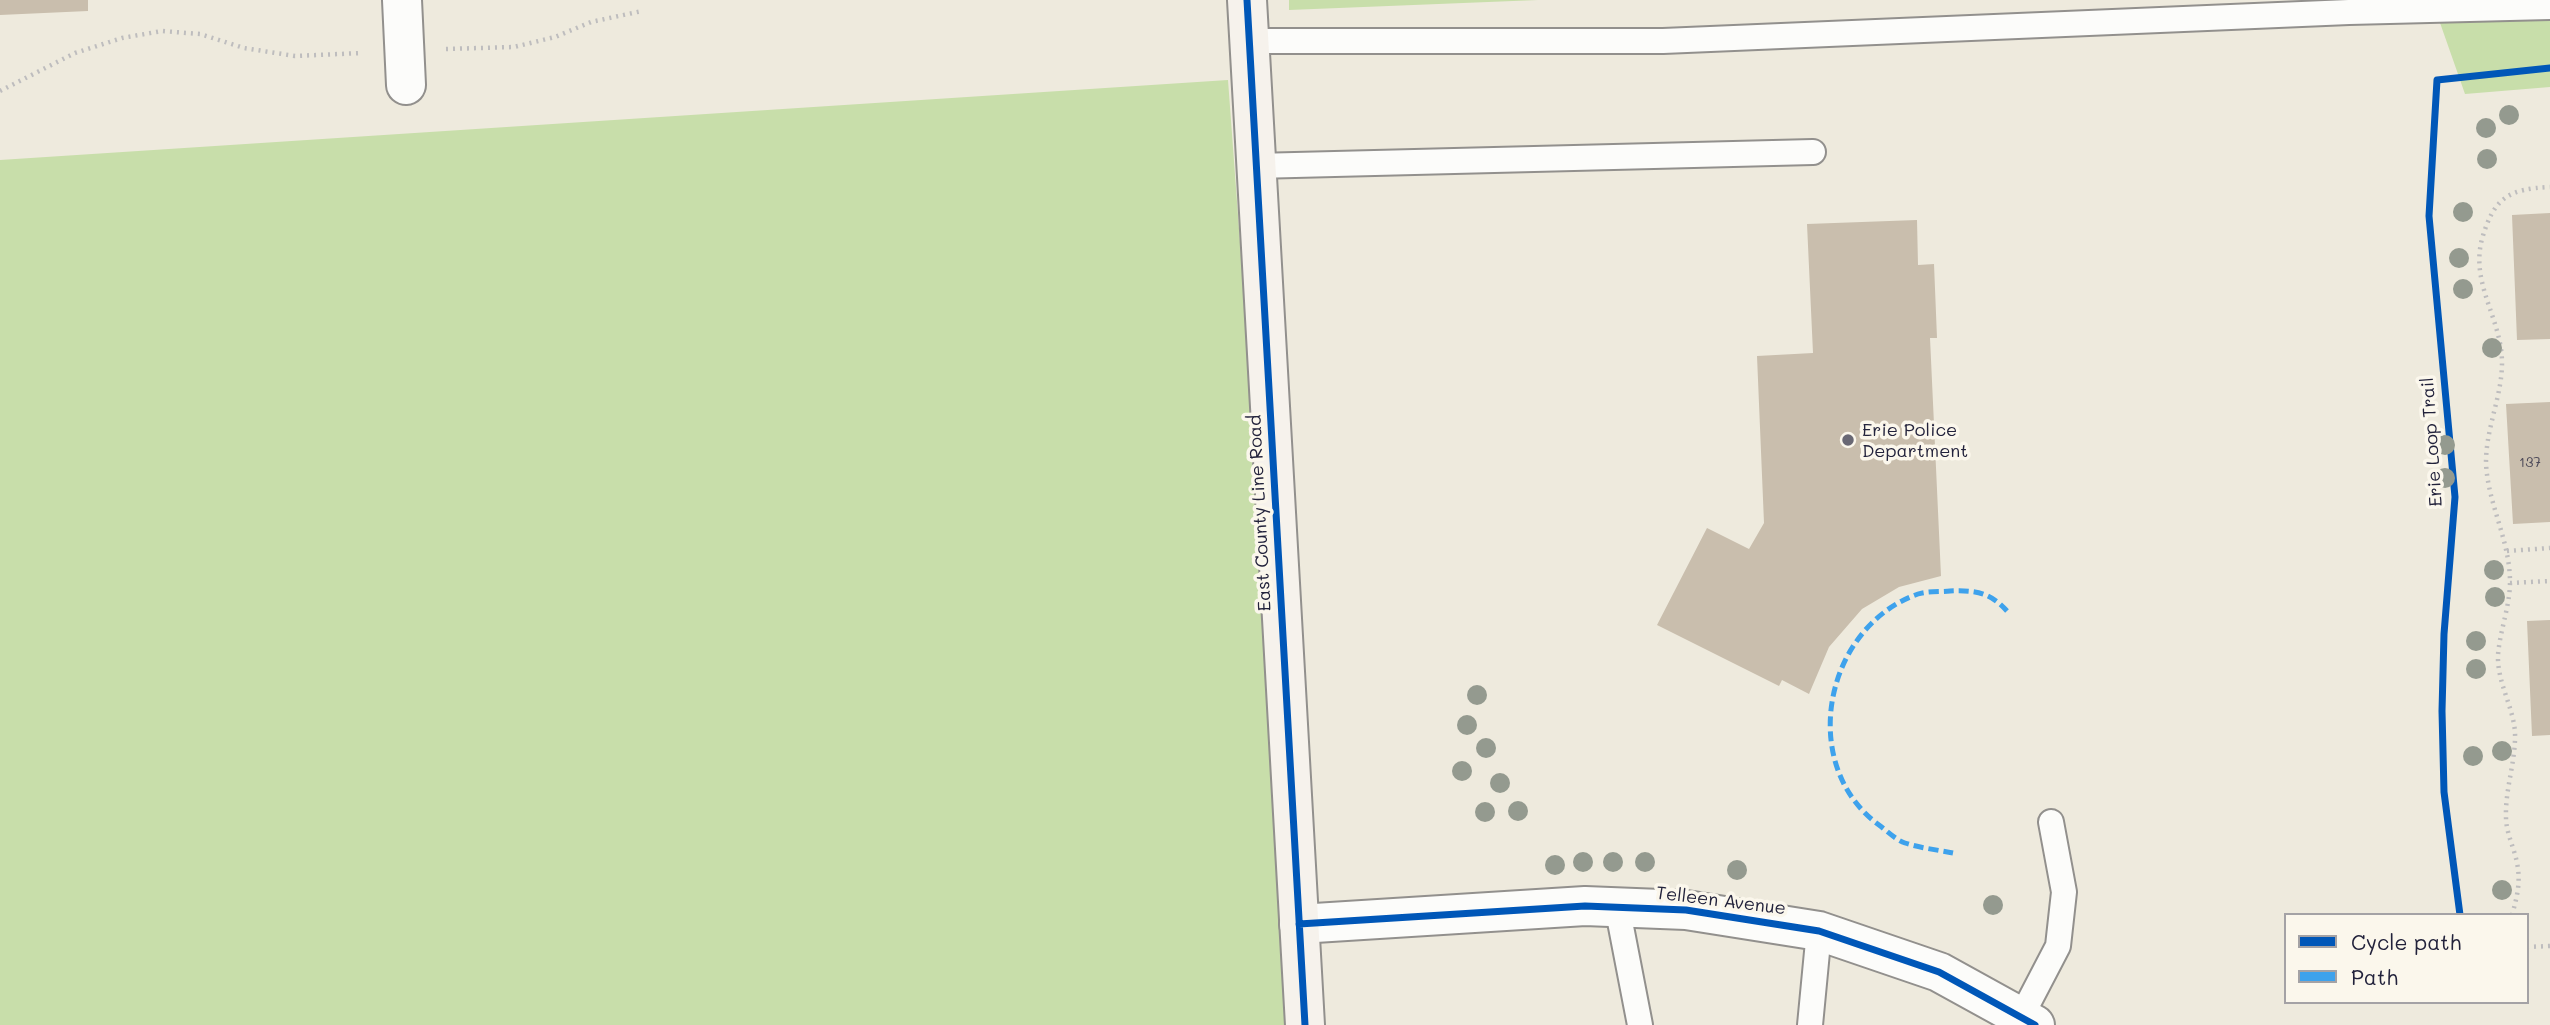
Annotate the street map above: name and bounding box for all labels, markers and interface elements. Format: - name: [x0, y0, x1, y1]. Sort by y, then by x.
- street label: Erie Loop Trail: [2417, 377, 2447, 507]
- street label: East County Line Road: [1244, 414, 1276, 612]
- place label: Erie Police Department: [1862, 419, 1968, 462]
- marker: Erie Police Department: [1840, 432, 1856, 448]
- house number: 137: [2519, 455, 2541, 471]
- street label: Telleen Avenue: [1655, 882, 1787, 920]
- legend: [2284, 913, 2529, 1004]
- text: Cycle path: [2351, 928, 2461, 955]
- text: Path: [2351, 963, 2398, 990]

